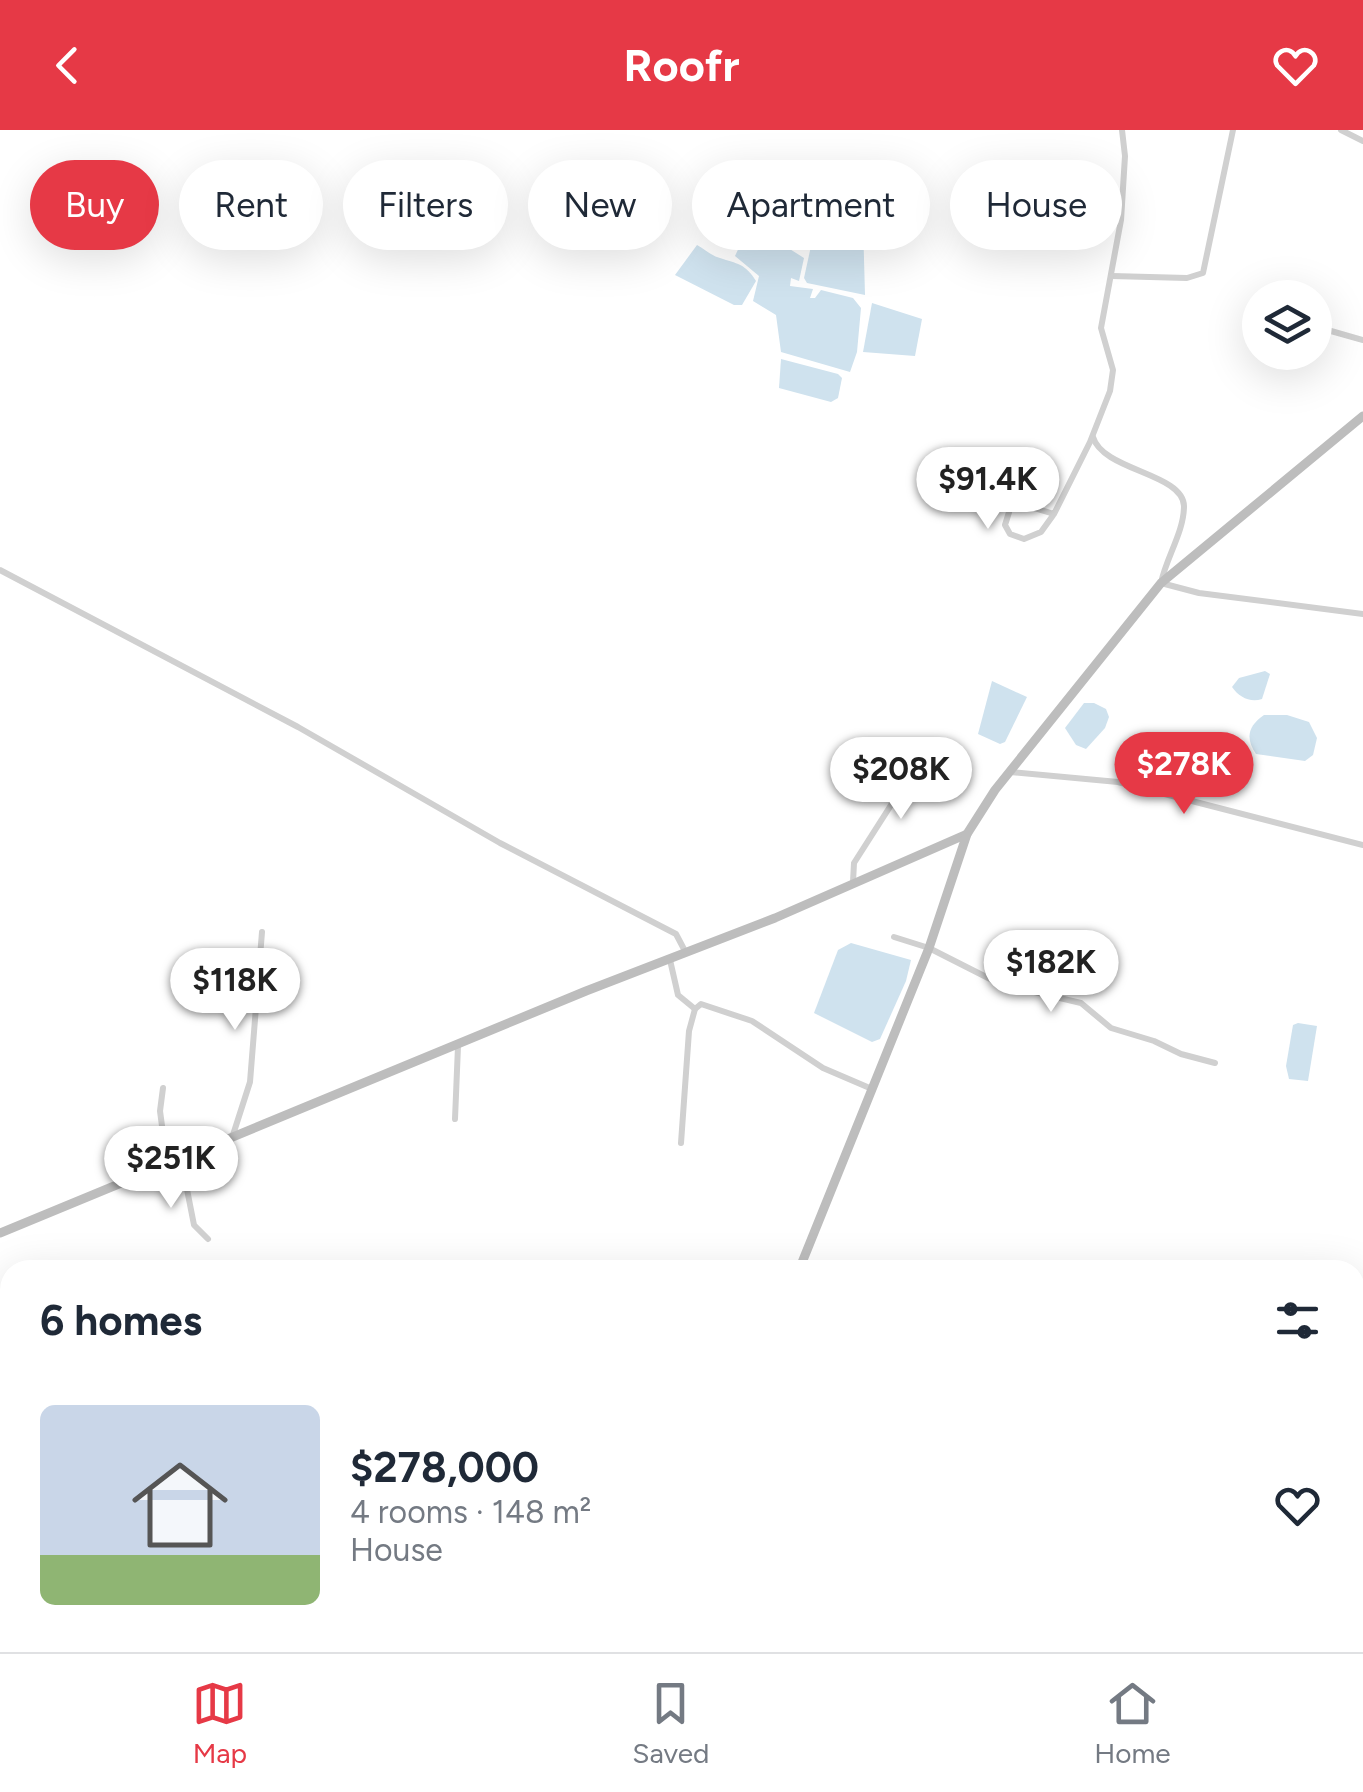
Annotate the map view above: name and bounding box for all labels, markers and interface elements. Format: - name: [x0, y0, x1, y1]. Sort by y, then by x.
- icon: back: [40, 38, 95, 93]
- text: Roofr: [623, 38, 740, 92]
- icon: heart: [1268, 38, 1323, 93]
- chip: Buy: [30, 160, 159, 250]
- chip: Rent: [179, 160, 323, 250]
- chip: Filters: [343, 160, 508, 250]
- chip: New: [528, 160, 672, 250]
- chip: Apartment: [692, 160, 930, 250]
- chip: House: [950, 160, 1122, 250]
- map controls: [1242, 280, 1332, 370]
- button: layers: [1242, 280, 1332, 370]
- pin: $91.4K: [907, 447, 1069, 532]
- text: $91.4K: [938, 460, 1038, 498]
- pin: $278K: [1114, 732, 1254, 817]
- pin: $208K: [831, 737, 971, 822]
- text: $278K: [1137, 745, 1231, 783]
- text: $208K: [852, 750, 950, 788]
- pin: $182K: [981, 930, 1121, 1015]
- text: $182K: [1006, 943, 1096, 981]
- pin: $118K: [165, 948, 305, 1033]
- text: $118K: [192, 961, 278, 999]
- pin: $251K: [101, 1126, 241, 1211]
- text: $251K: [126, 1139, 216, 1177]
- icon: filters: [1270, 1293, 1325, 1348]
- text: 6 homes: [40, 1295, 202, 1346]
- text: $278,000: [350, 1442, 539, 1493]
- icon: home: [120, 1445, 240, 1565]
- icon: heart: [1270, 1478, 1325, 1533]
- text: 4 rooms · 148 m²: [350, 1493, 591, 1531]
- text: House: [350, 1531, 443, 1569]
- tab: Map: [192, 1676, 247, 1770]
- tab: Saved: [632, 1676, 709, 1770]
- tab: Home: [1094, 1676, 1171, 1770]

